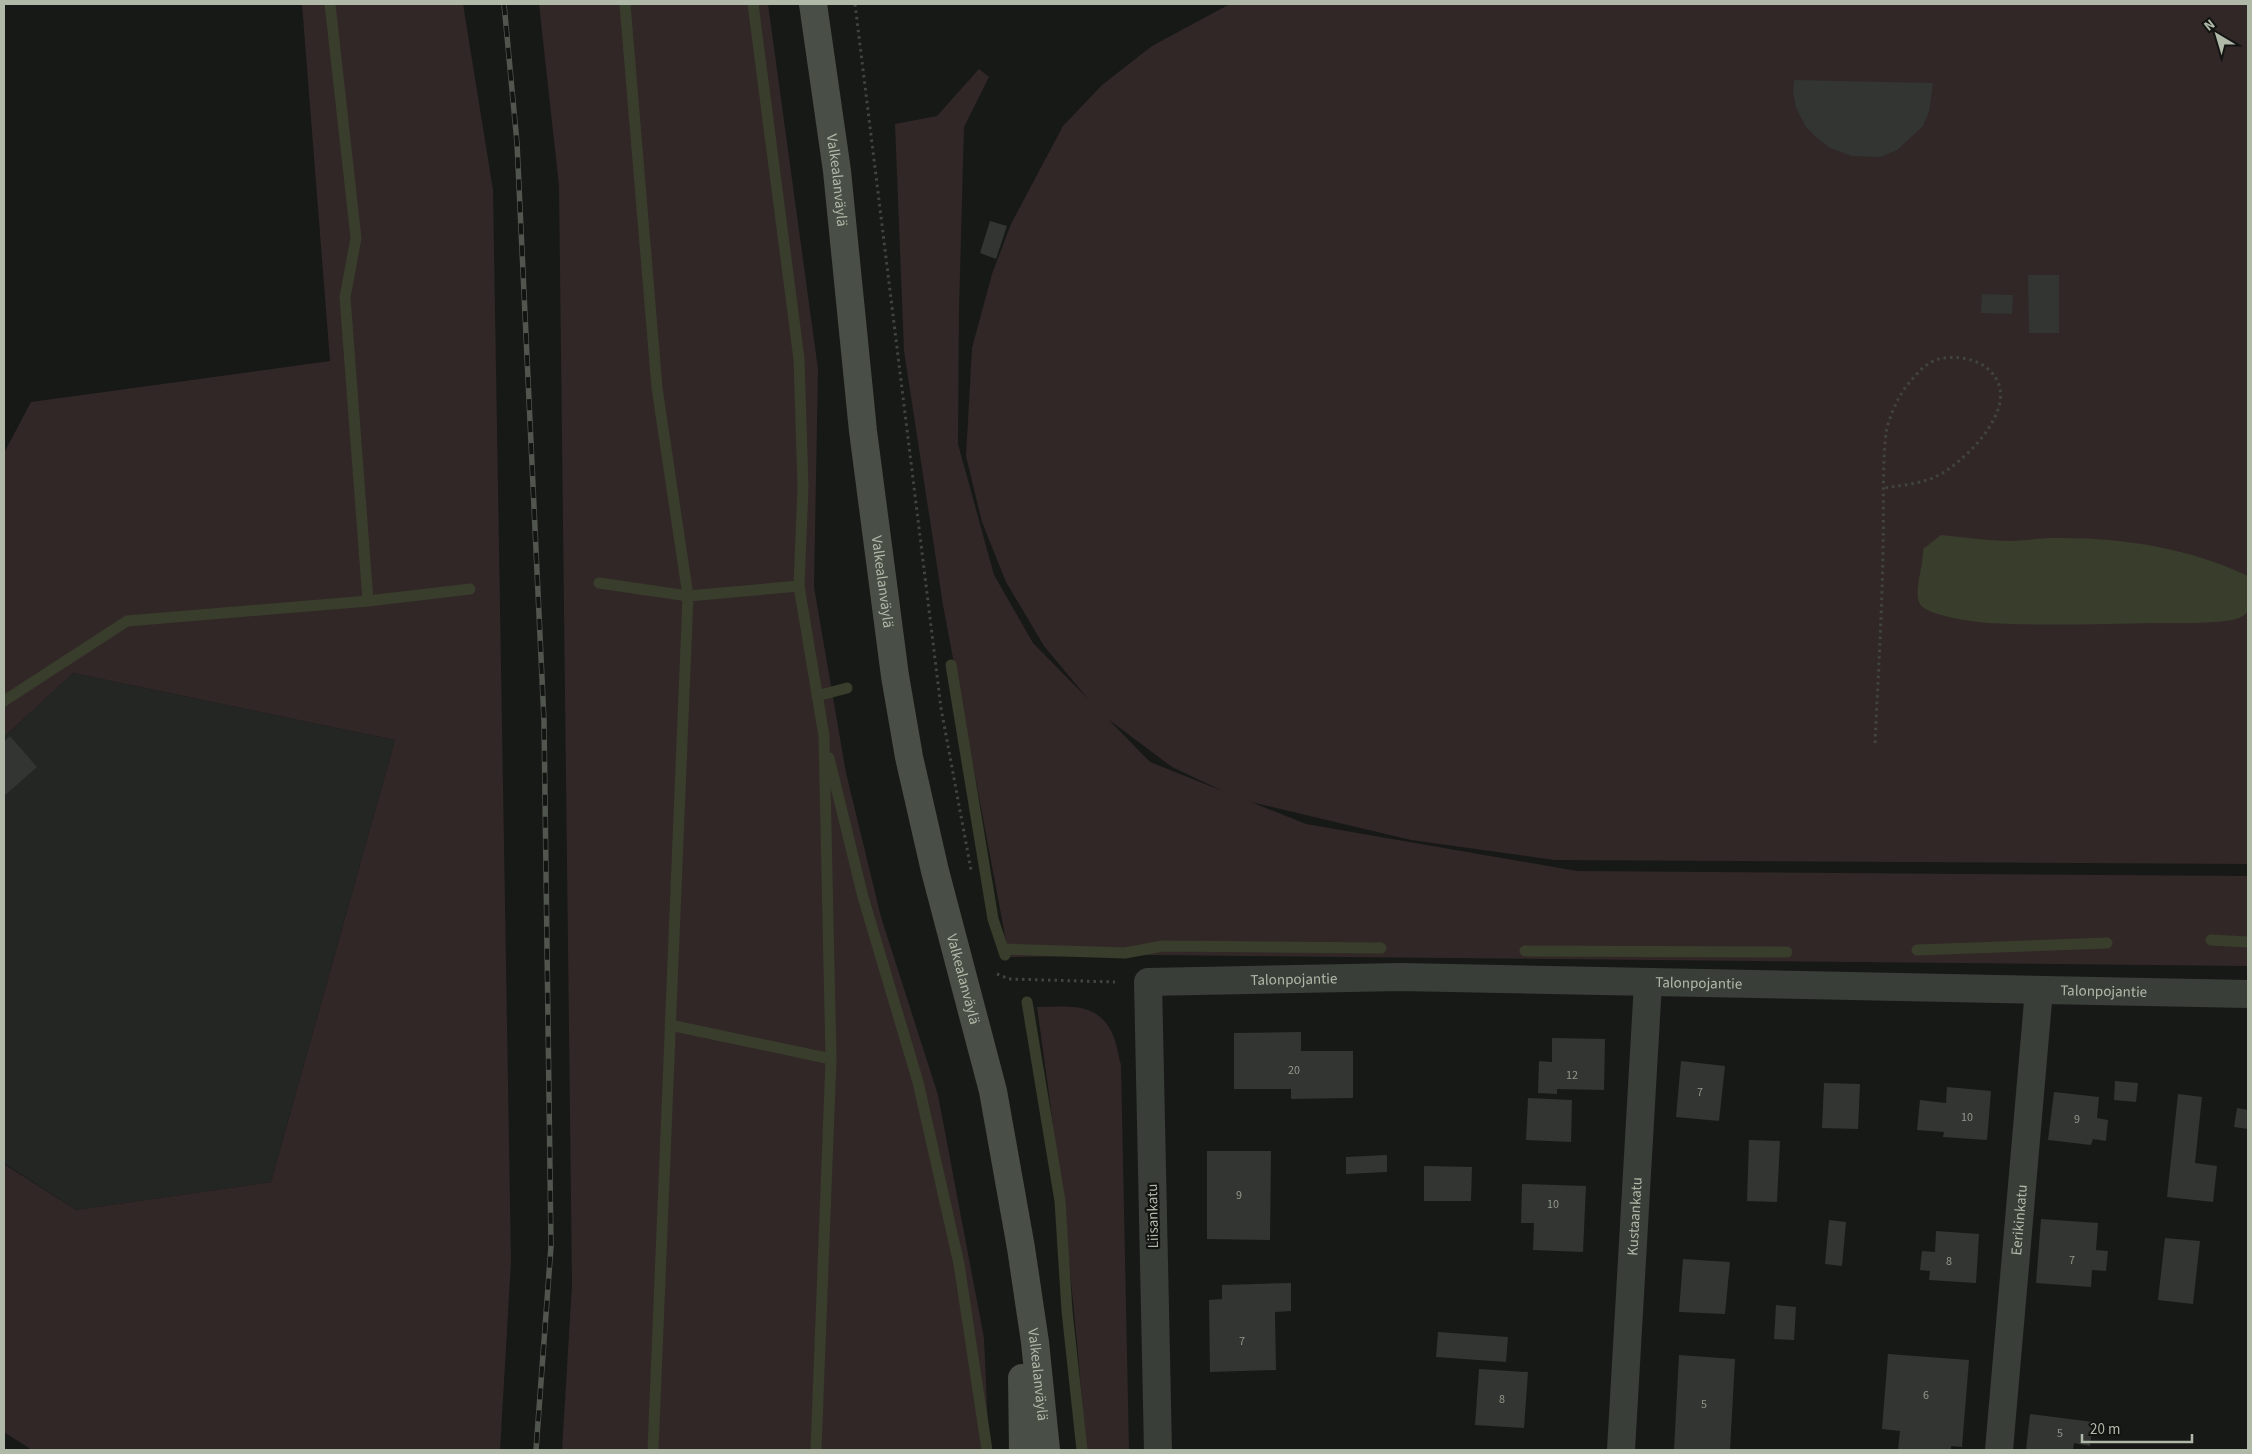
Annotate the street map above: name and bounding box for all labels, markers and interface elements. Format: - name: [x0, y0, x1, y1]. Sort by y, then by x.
- north arrow: [2192, 10, 2242, 60]
- text: N: [2200, 15, 2219, 36]
- street label: Valkealanväylä: [821, 133, 853, 228]
- street label: Valkealanväylä: [866, 534, 899, 629]
- street label: Valkealanväylä: [941, 931, 986, 1027]
- street label: Talonpojantie: [1250, 968, 1338, 990]
- street label: Talonpojantie: [1655, 972, 1742, 994]
- street label: Talonpojantie: [2060, 980, 2147, 1002]
- house number: 20: [1288, 1062, 1300, 1079]
- house number: 12: [1566, 1067, 1578, 1084]
- house number: 7: [1697, 1084, 1703, 1101]
- house number: 10: [1961, 1109, 1973, 1126]
- house number: 9: [2074, 1111, 2080, 1128]
- street label: Kustaankatu: [1622, 1177, 1647, 1256]
- street label: Eerikinkatu: [2005, 1183, 2033, 1256]
- street label: Liisankatu: [1142, 1184, 1164, 1248]
- house number: 9: [1236, 1187, 1242, 1204]
- house number: 10: [1547, 1196, 1559, 1213]
- house number: 7: [2069, 1252, 2075, 1269]
- house number: 8: [1946, 1253, 1952, 1270]
- street label: Valkealanväylä: [1023, 1327, 1053, 1422]
- house number: 7: [1239, 1333, 1245, 1350]
- house number: 6: [1923, 1387, 1929, 1404]
- house number: 8: [1499, 1391, 1505, 1408]
- house number: 5: [1701, 1396, 1707, 1413]
- scale bar: [2082, 1412, 2192, 1444]
- text: 20 m: [2090, 1419, 2120, 1440]
- house number: 5: [2057, 1425, 2063, 1442]

